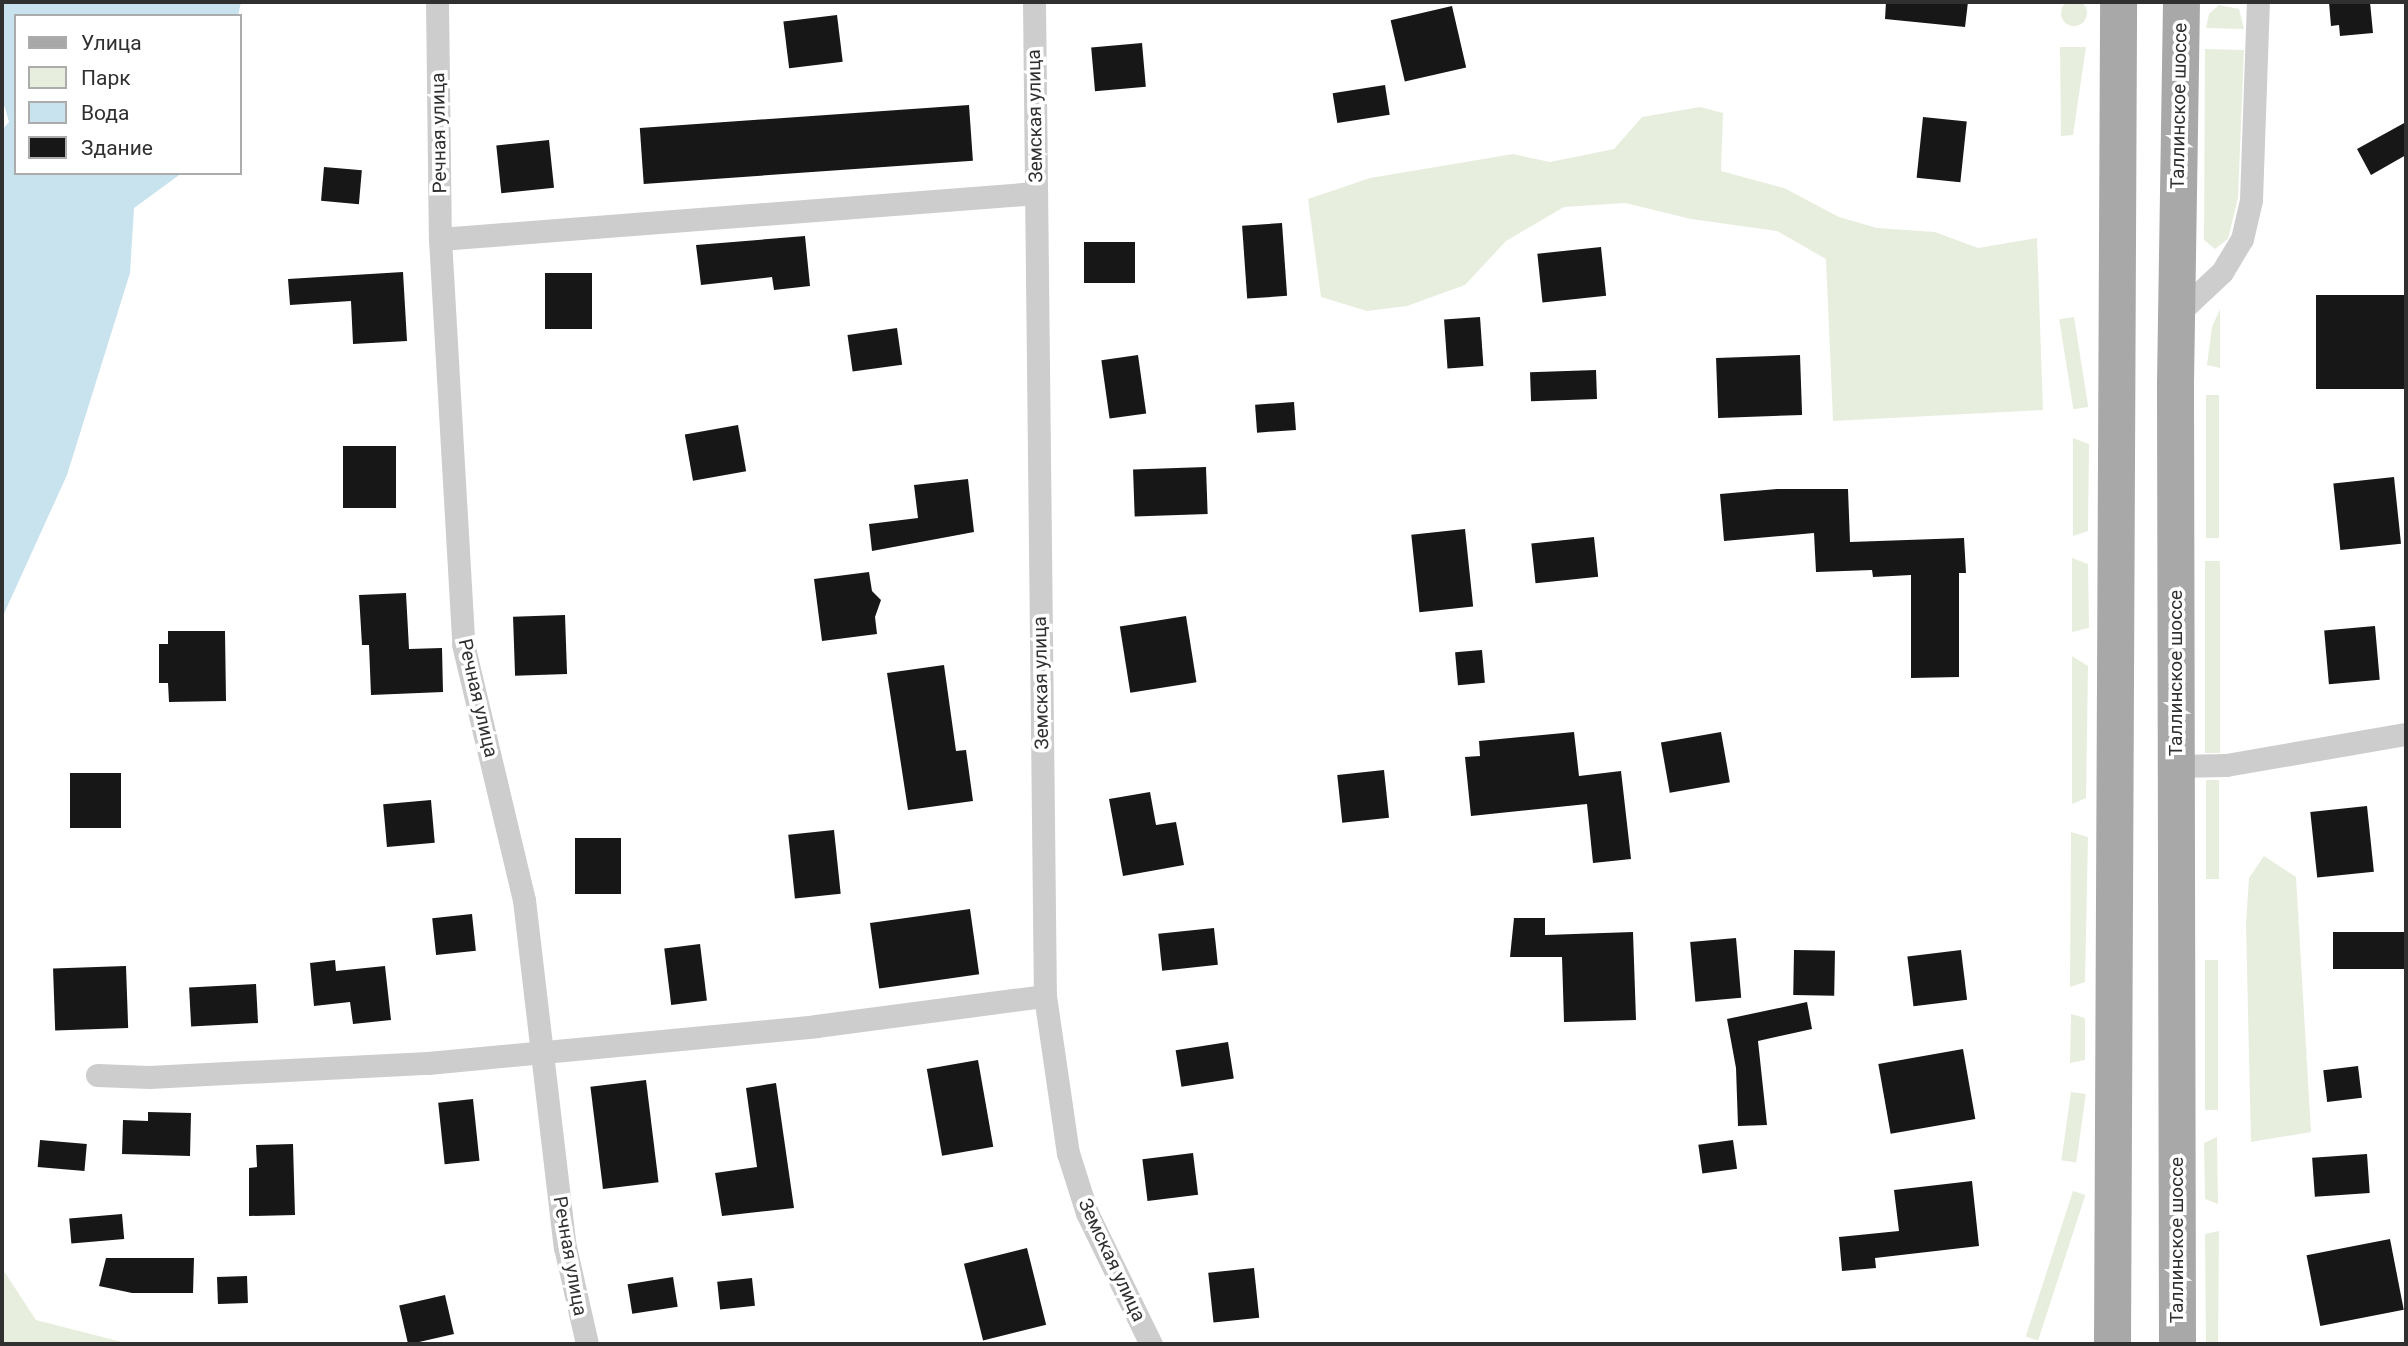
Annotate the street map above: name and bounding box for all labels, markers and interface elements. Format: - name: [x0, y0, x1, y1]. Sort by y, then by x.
- legend: [14, 14, 242, 175]
- street label: Таллинское шоссе: [2166, 23, 2192, 189]
- text: Улица: [81, 31, 142, 55]
- street label: Земская улица: [1022, 49, 1048, 183]
- text: Парк: [81, 66, 131, 90]
- street label: Речная улица: [427, 72, 451, 194]
- text: Вода: [81, 101, 129, 125]
- text: Здание: [81, 136, 153, 160]
- street label: Таллинское шоссе: [2165, 590, 2187, 756]
- street label: Земская улица: [1028, 616, 1054, 750]
- street label: Речная улица: [453, 637, 503, 759]
- street label: Таллинское шоссе: [2166, 1157, 2188, 1323]
- street label: Речная улица: [548, 1195, 592, 1317]
- street label: Земская улица: [1074, 1195, 1150, 1325]

